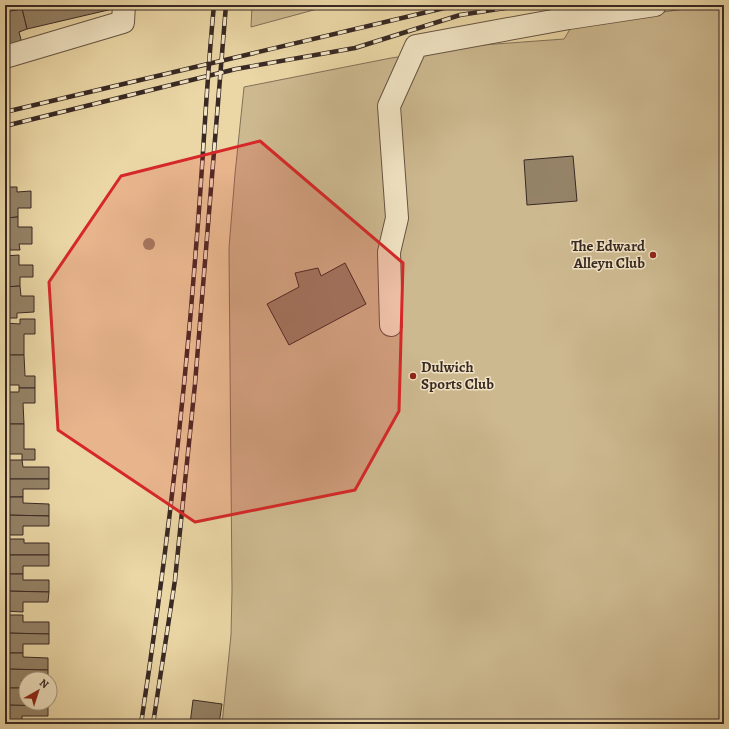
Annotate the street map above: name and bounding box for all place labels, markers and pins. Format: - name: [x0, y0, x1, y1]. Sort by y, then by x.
- place label: The Edward Alleyn Club: [571, 236, 646, 273]
- marker: The Edward Alleyn Club: [648, 250, 658, 260]
- place label: Dulwich Sports Club: [421, 357, 494, 394]
- marker: Dulwich Sports Club: [408, 371, 418, 381]

